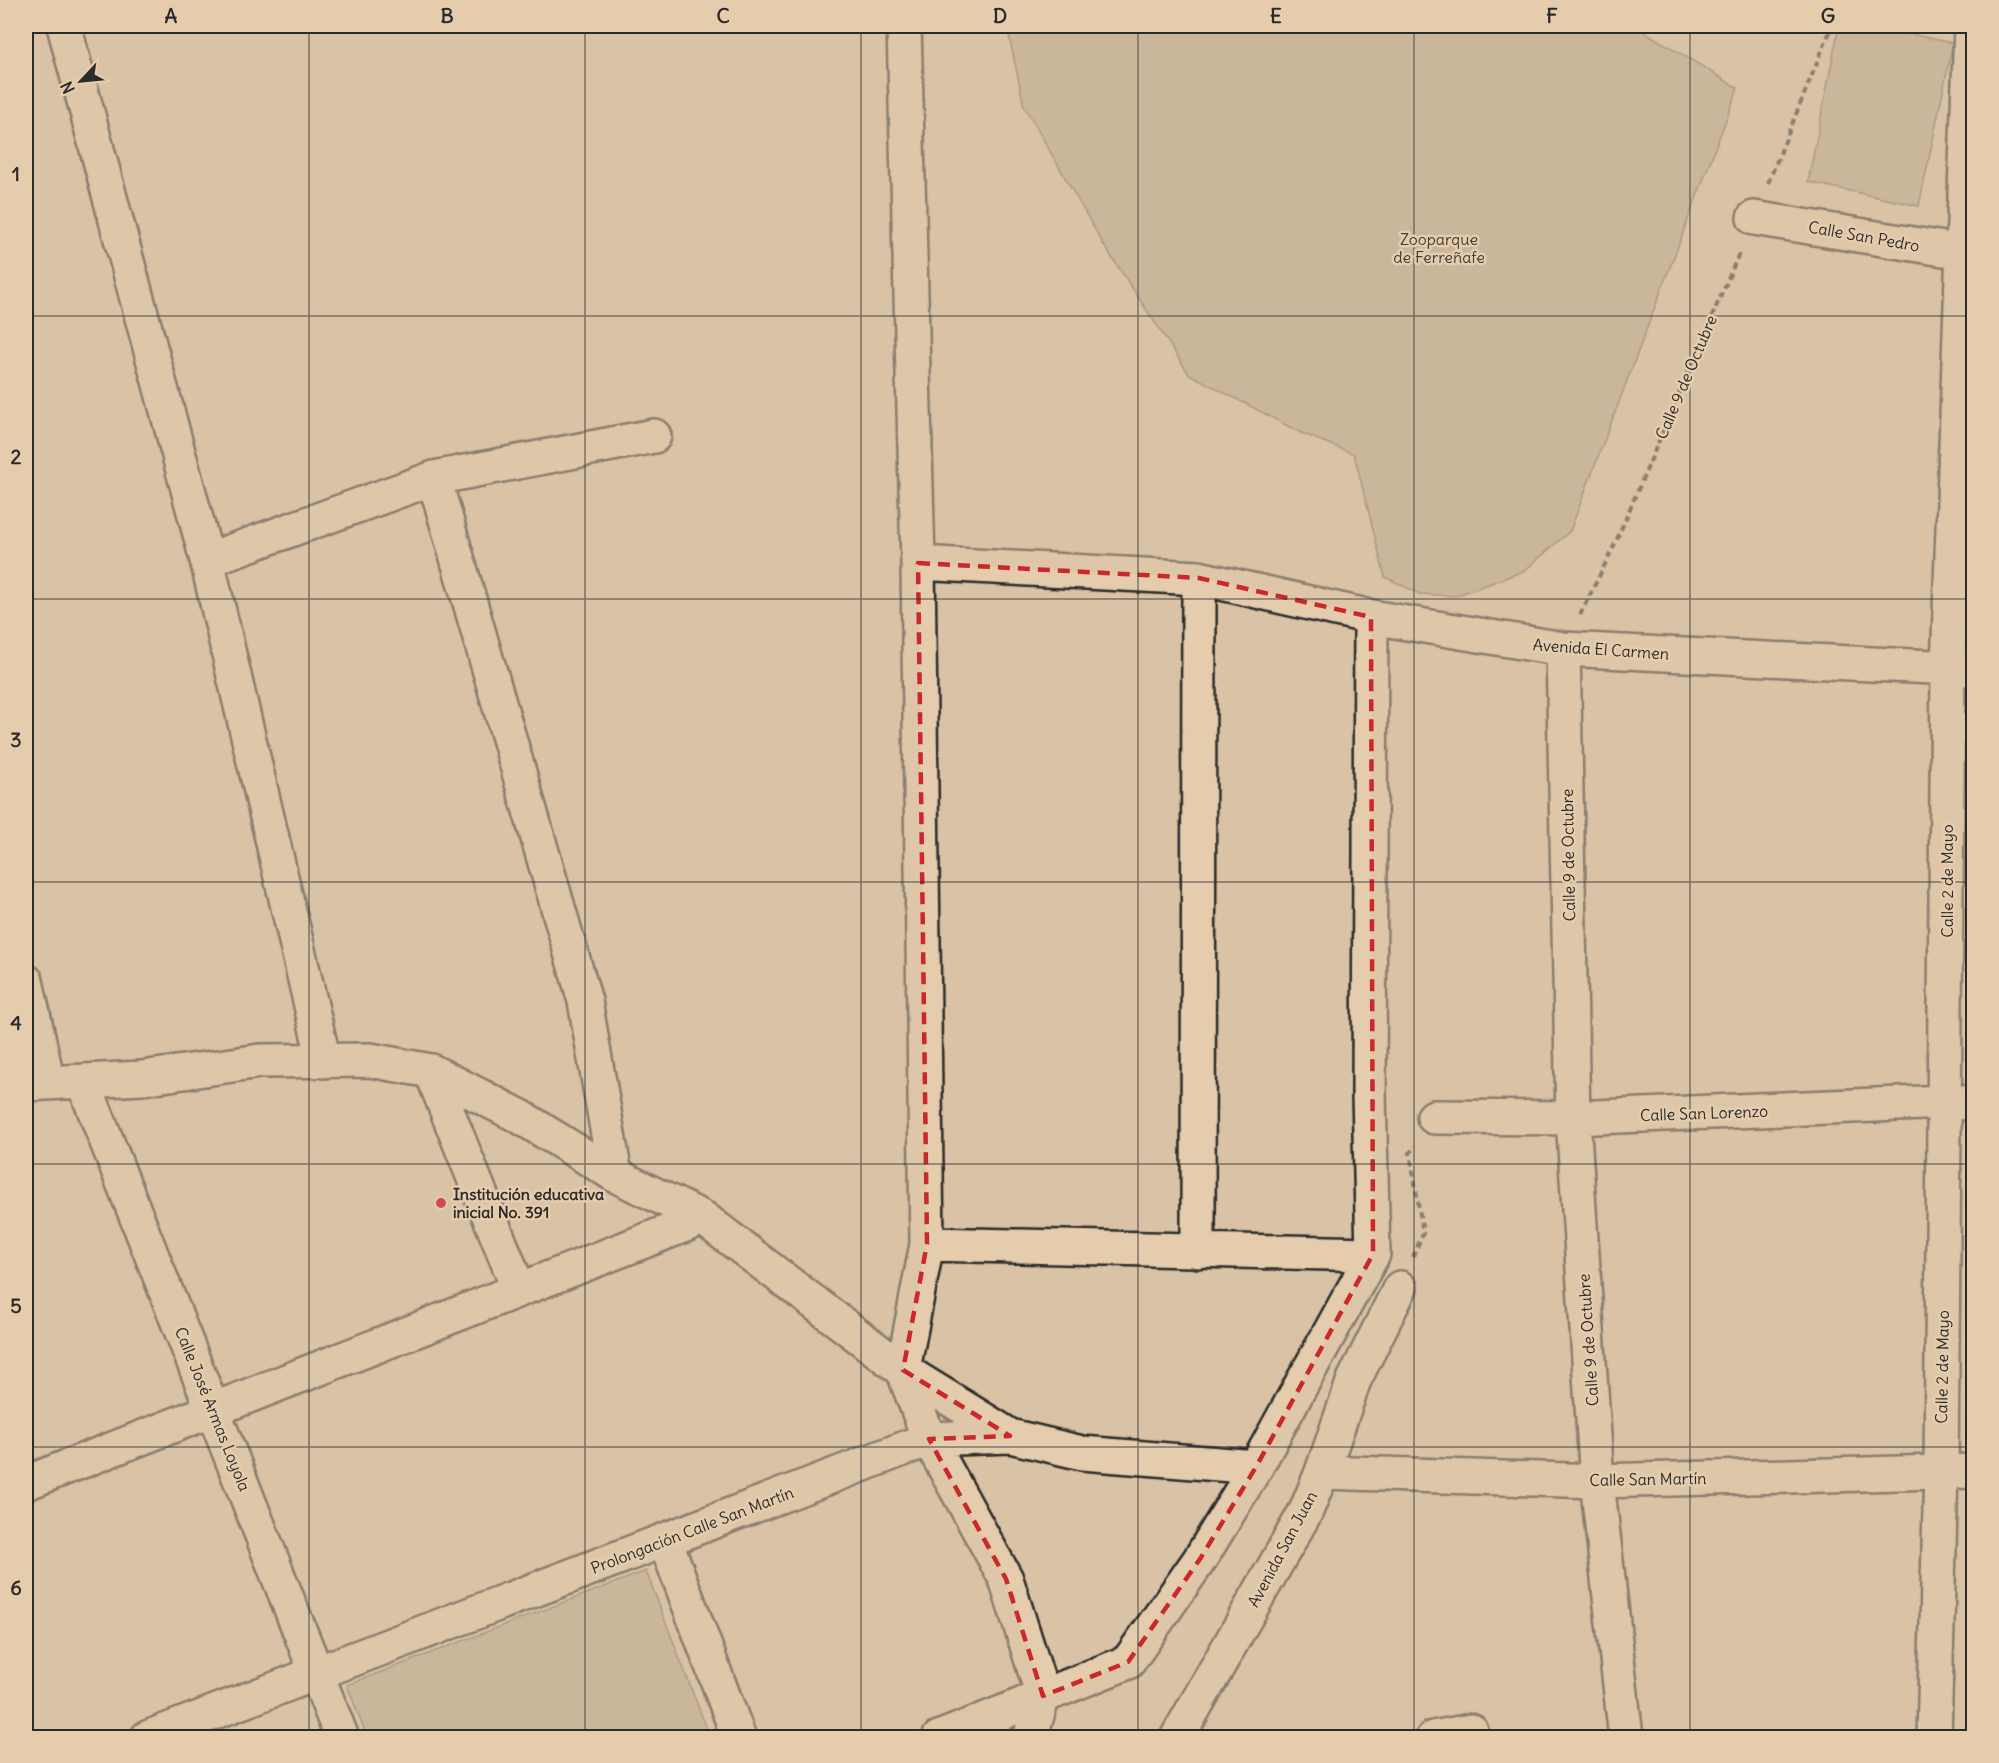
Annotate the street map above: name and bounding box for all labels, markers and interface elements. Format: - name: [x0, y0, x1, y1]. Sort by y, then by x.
- text: A: [165, 3, 178, 28]
- text: B: [440, 3, 454, 28]
- text: C: [716, 3, 730, 28]
- text: D: [993, 3, 1007, 28]
- text: E: [1270, 3, 1282, 28]
- text: F: [1546, 3, 1558, 28]
- text: G: [1821, 3, 1835, 28]
- north arrow: [51, 51, 111, 111]
- text: N: [56, 78, 79, 97]
- text: 1: [12, 161, 20, 186]
- street label: Calle San Pedro: [1807, 216, 1921, 256]
- park label: Zooparque de Ferreñafe: [1393, 229, 1485, 267]
- street label: Calle 9 de Octubre: [1651, 312, 1721, 442]
- text: 2: [11, 444, 22, 469]
- street label: Avenida El Carmen: [1532, 634, 1670, 664]
- text: 3: [10, 727, 22, 752]
- street label: Calle 9 de Octubre: [1557, 788, 1579, 922]
- street label: Calle 2 de Mayo: [1937, 824, 1957, 938]
- text: 4: [10, 1010, 22, 1035]
- street label: Calle San Lorenzo: [1640, 1101, 1768, 1125]
- place label: Institución educativa inicial No. 391: [453, 1184, 604, 1222]
- marker: Institución educativa inicial No. 391: [434, 1196, 448, 1210]
- street label: Calle 9 de Octubre: [1573, 1273, 1603, 1407]
- text: 5: [10, 1293, 22, 1318]
- street label: Calle 2 de Mayo: [1931, 1310, 1953, 1424]
- street label: Calle José Armas Loyola: [171, 1324, 255, 1494]
- street label: Calle San Martín: [1589, 1468, 1707, 1490]
- street label: Prolongación Calle San Martín: [588, 1482, 796, 1578]
- street label: Avenida San Juan: [1243, 1488, 1321, 1610]
- text: 6: [10, 1575, 22, 1600]

